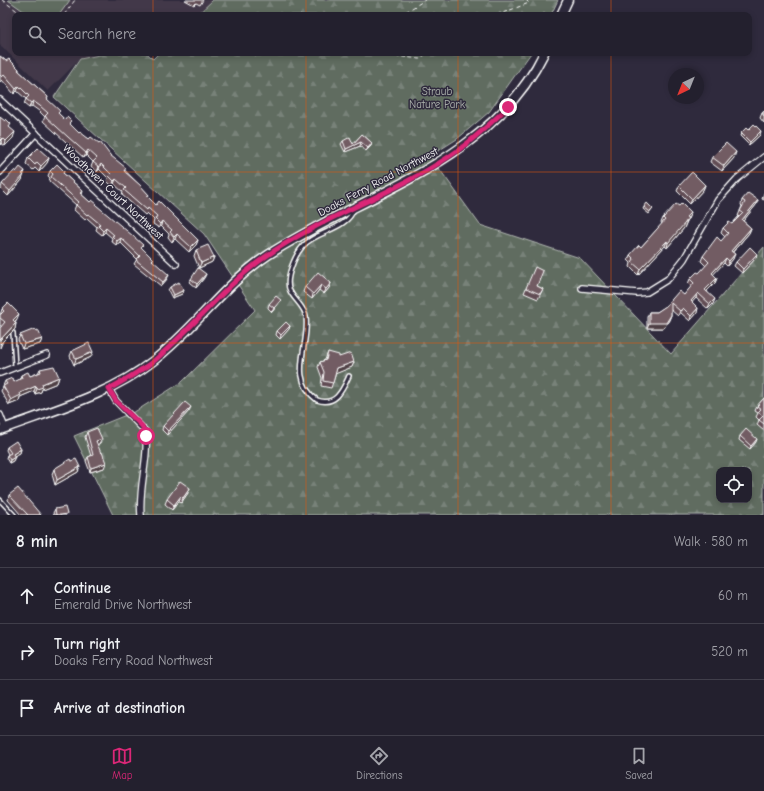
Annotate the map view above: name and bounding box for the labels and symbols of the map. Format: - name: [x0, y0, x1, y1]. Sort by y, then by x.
- north arrow: [668, 68, 704, 104]
- park label: Straub Nature Park: [409, 85, 466, 111]
- route end: [499, 98, 517, 116]
- street label: Woodhaven Court Northwest: [60, 142, 167, 243]
- street label: Doaks Ferry Road Northwest: [316, 144, 441, 219]
- route start: [137, 427, 155, 445]

